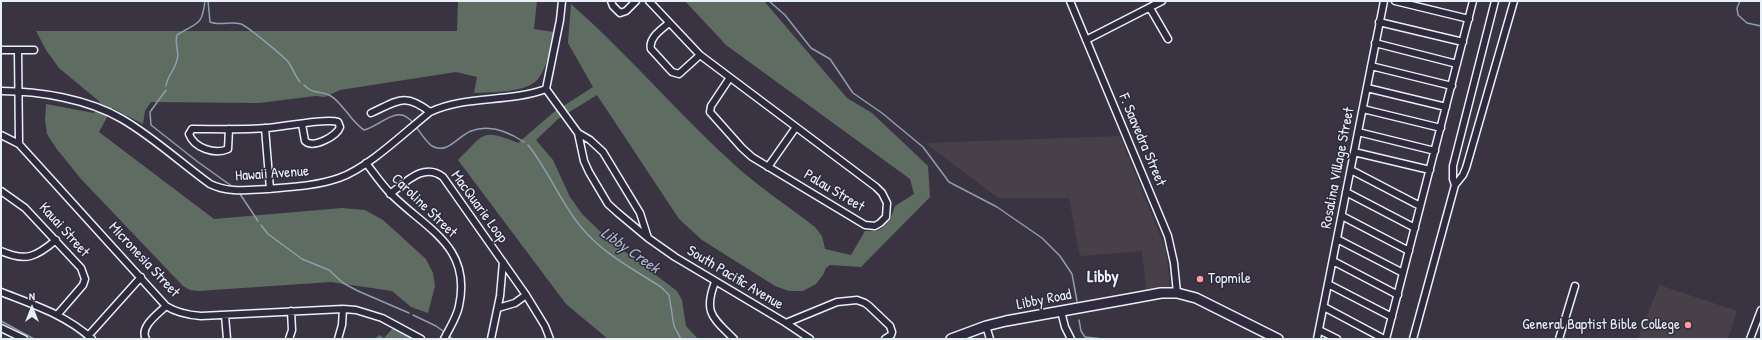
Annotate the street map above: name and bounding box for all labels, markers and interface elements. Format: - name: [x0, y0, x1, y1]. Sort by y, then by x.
- street label: F. Saavedra Street: [1114, 91, 1170, 189]
- street label: Rosalina Village Street: [1317, 106, 1359, 230]
- street label: Hawaii Avenue: [234, 162, 310, 186]
- street label: Palau Street: [801, 166, 867, 216]
- street label: MacQuarie Loop: [447, 167, 511, 247]
- street label: Caroline Street: [387, 170, 461, 242]
- street label: Kauai Street: [35, 199, 93, 261]
- street label: Micronesia Street: [105, 219, 183, 301]
- water label: Libby Creek: [597, 224, 663, 278]
- street label: South Pacific Avenue: [683, 242, 787, 314]
- district label: Libby: [1087, 267, 1119, 287]
- place label: Topmile: [1208, 270, 1251, 288]
- marker: Topmile: [1195, 274, 1205, 284]
- street label: Libby Road: [1015, 286, 1073, 314]
- north arrow: [12, 288, 52, 328]
- text: N: [29, 289, 35, 303]
- place label: General Baptist Bible College: [1522, 316, 1680, 334]
- marker: General Baptist Bible College: [1683, 320, 1693, 330]

